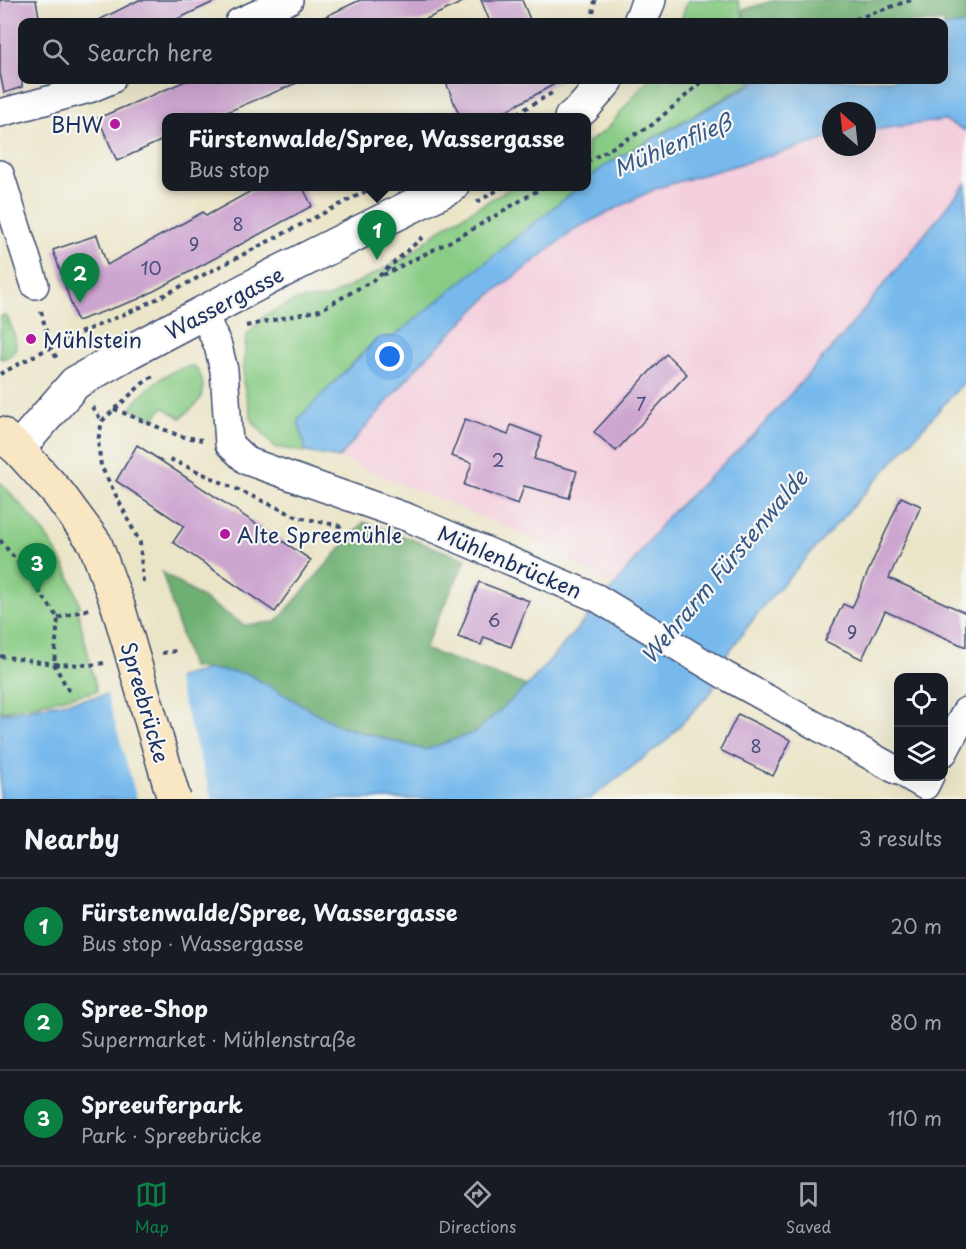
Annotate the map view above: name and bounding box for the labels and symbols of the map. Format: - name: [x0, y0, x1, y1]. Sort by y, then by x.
- north arrow: [822, 102, 876, 156]
- water label: Mühlenfließ: [608, 103, 738, 184]
- place label: BHW: [51, 108, 103, 140]
- marker: BHW: [108, 117, 122, 131]
- house number: 8: [232, 210, 244, 237]
- pin: 1: [358, 210, 397, 260]
- house number: 9: [189, 230, 199, 257]
- pin: 2: [60, 254, 100, 303]
- house number: 10: [140, 254, 162, 281]
- street label: Wassergasse: [159, 257, 289, 347]
- place label: Mühlstein: [43, 323, 142, 355]
- marker: Mühlstein: [24, 332, 38, 346]
- your location: [375, 342, 404, 371]
- house number: 7: [636, 390, 646, 417]
- house number: 2: [492, 446, 504, 473]
- water label: Wehrarm Fürstenwalde: [632, 461, 815, 670]
- street label: Mühlenbrücken: [433, 516, 587, 606]
- place label: Alte Spreemühle: [237, 518, 402, 550]
- marker: Alte Spreemühle: [218, 527, 232, 541]
- pin: 3: [18, 544, 57, 593]
- house number: 6: [488, 606, 500, 633]
- house number: 9: [847, 618, 857, 645]
- street label: Spreebrücke: [114, 638, 178, 766]
- house number: 8: [750, 732, 762, 759]

